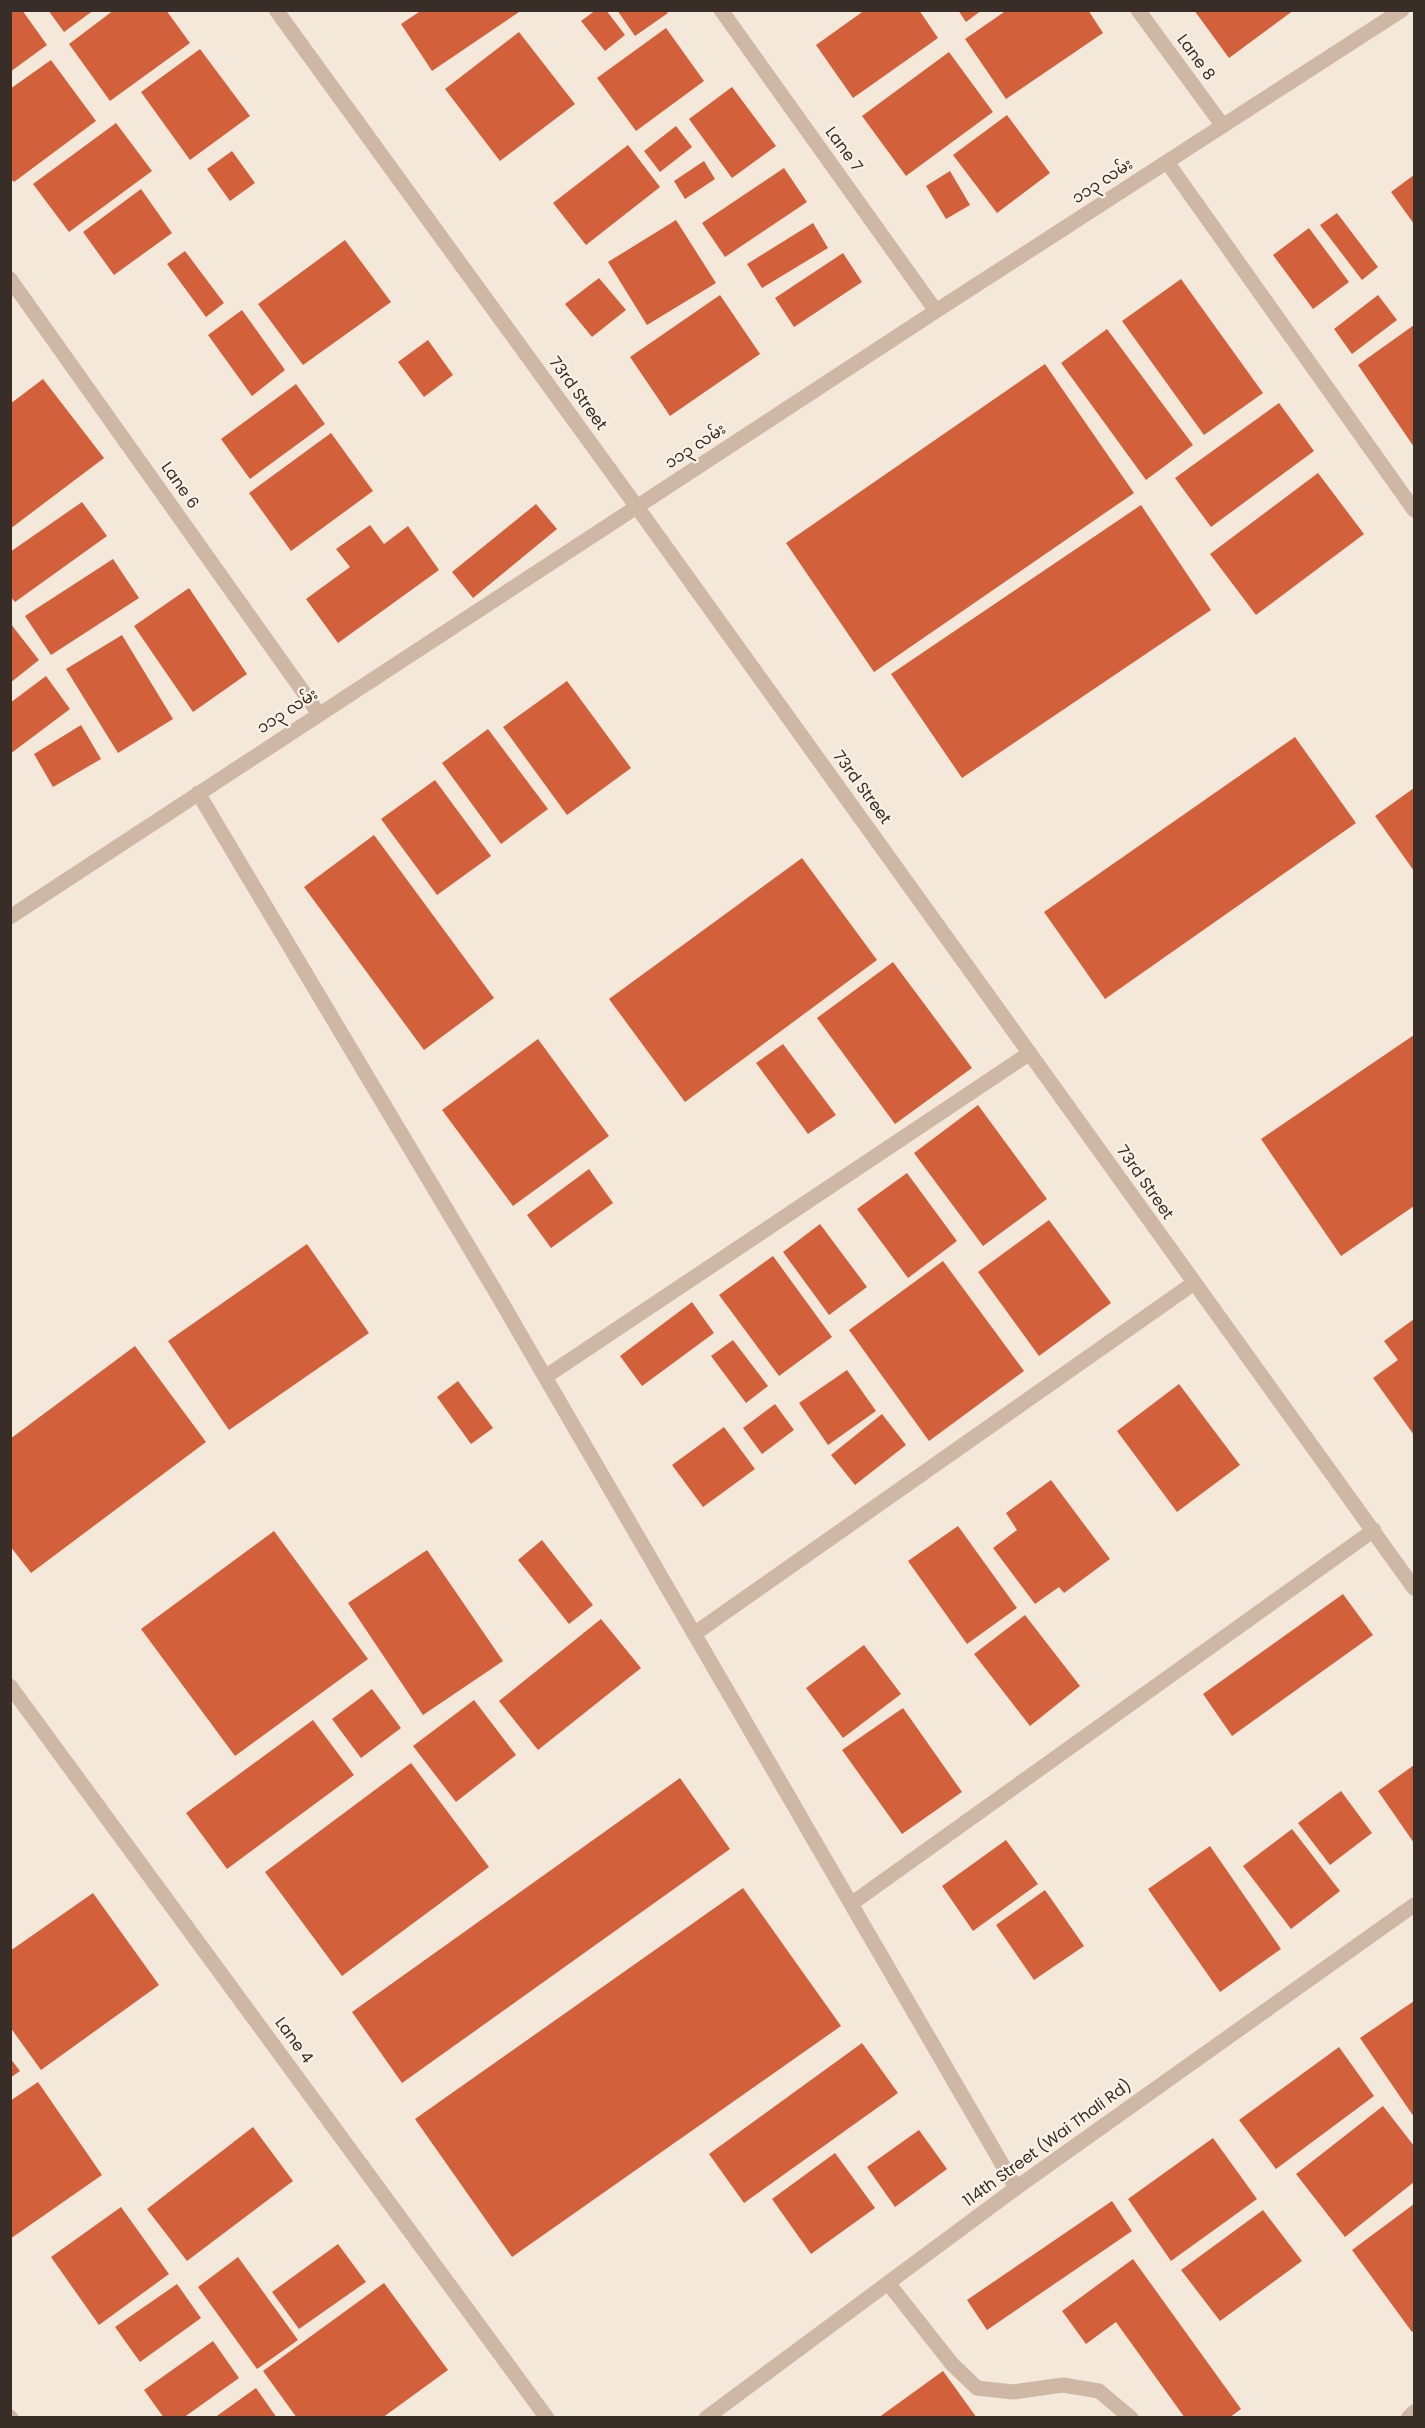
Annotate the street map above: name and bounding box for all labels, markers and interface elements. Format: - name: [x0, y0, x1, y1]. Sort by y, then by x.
- street label: Lane 8: [1172, 31, 1218, 85]
- street label: Lane 7: [820, 124, 866, 176]
- street label: ၁၁၃ လမ်း: [1069, 155, 1137, 209]
- street label: 73rd Street: [544, 354, 610, 434]
- street label: ၁၁၃ လမ်း: [662, 420, 730, 474]
- street label: Lane 6: [156, 459, 202, 513]
- street label: ၁၁၃ လမ်း: [254, 685, 322, 739]
- street label: 73rd Street: [828, 748, 894, 828]
- street label: 73rd Street: [1111, 1142, 1177, 1224]
- street label: Lane 4: [270, 2014, 316, 2068]
- street label: 114th Street (Wai Thali Rd): [960, 2076, 1136, 2212]

